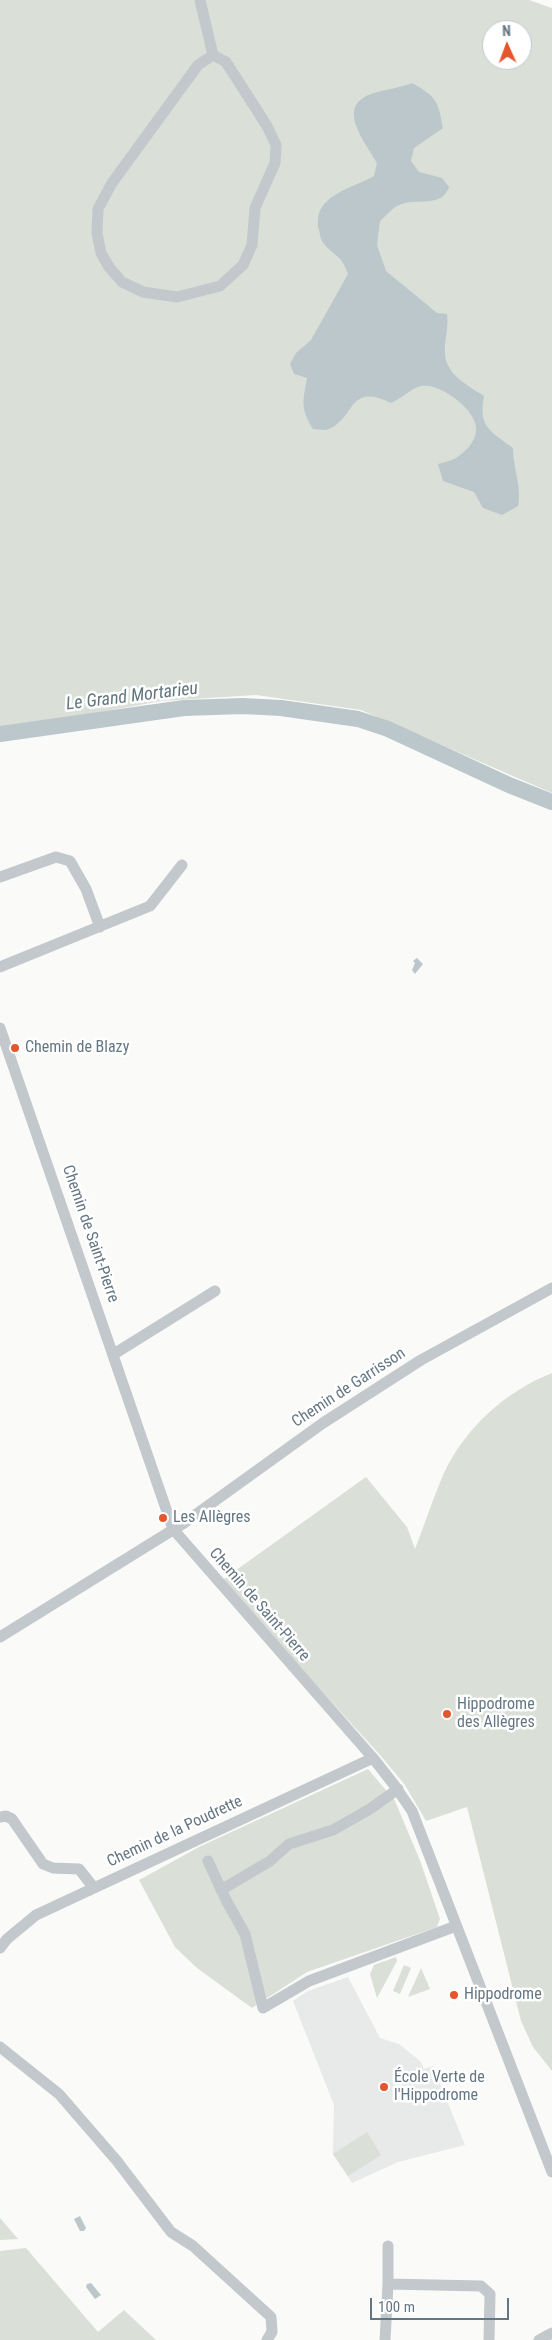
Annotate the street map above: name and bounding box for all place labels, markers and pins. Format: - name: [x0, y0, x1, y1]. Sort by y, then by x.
- place label: Chemin de Blazy: [25, 1038, 129, 1058]
- marker: Chemin de Blazy: [9, 1042, 21, 1054]
- place label: Les Allègres: [173, 1508, 251, 1528]
- marker: Les Allègres: [157, 1512, 169, 1524]
- place label: Hippodrome des Allègres: [457, 1695, 535, 1733]
- marker: Hippodrome des Allègres: [441, 1708, 453, 1720]
- place label: Hippodrome: [464, 1985, 542, 2005]
- marker: Hippodrome: [448, 1989, 460, 2001]
- place label: École Verte de l'Hippodrome: [394, 2068, 485, 2106]
- marker: École Verte de l'Hippodrome: [378, 2081, 390, 2093]

